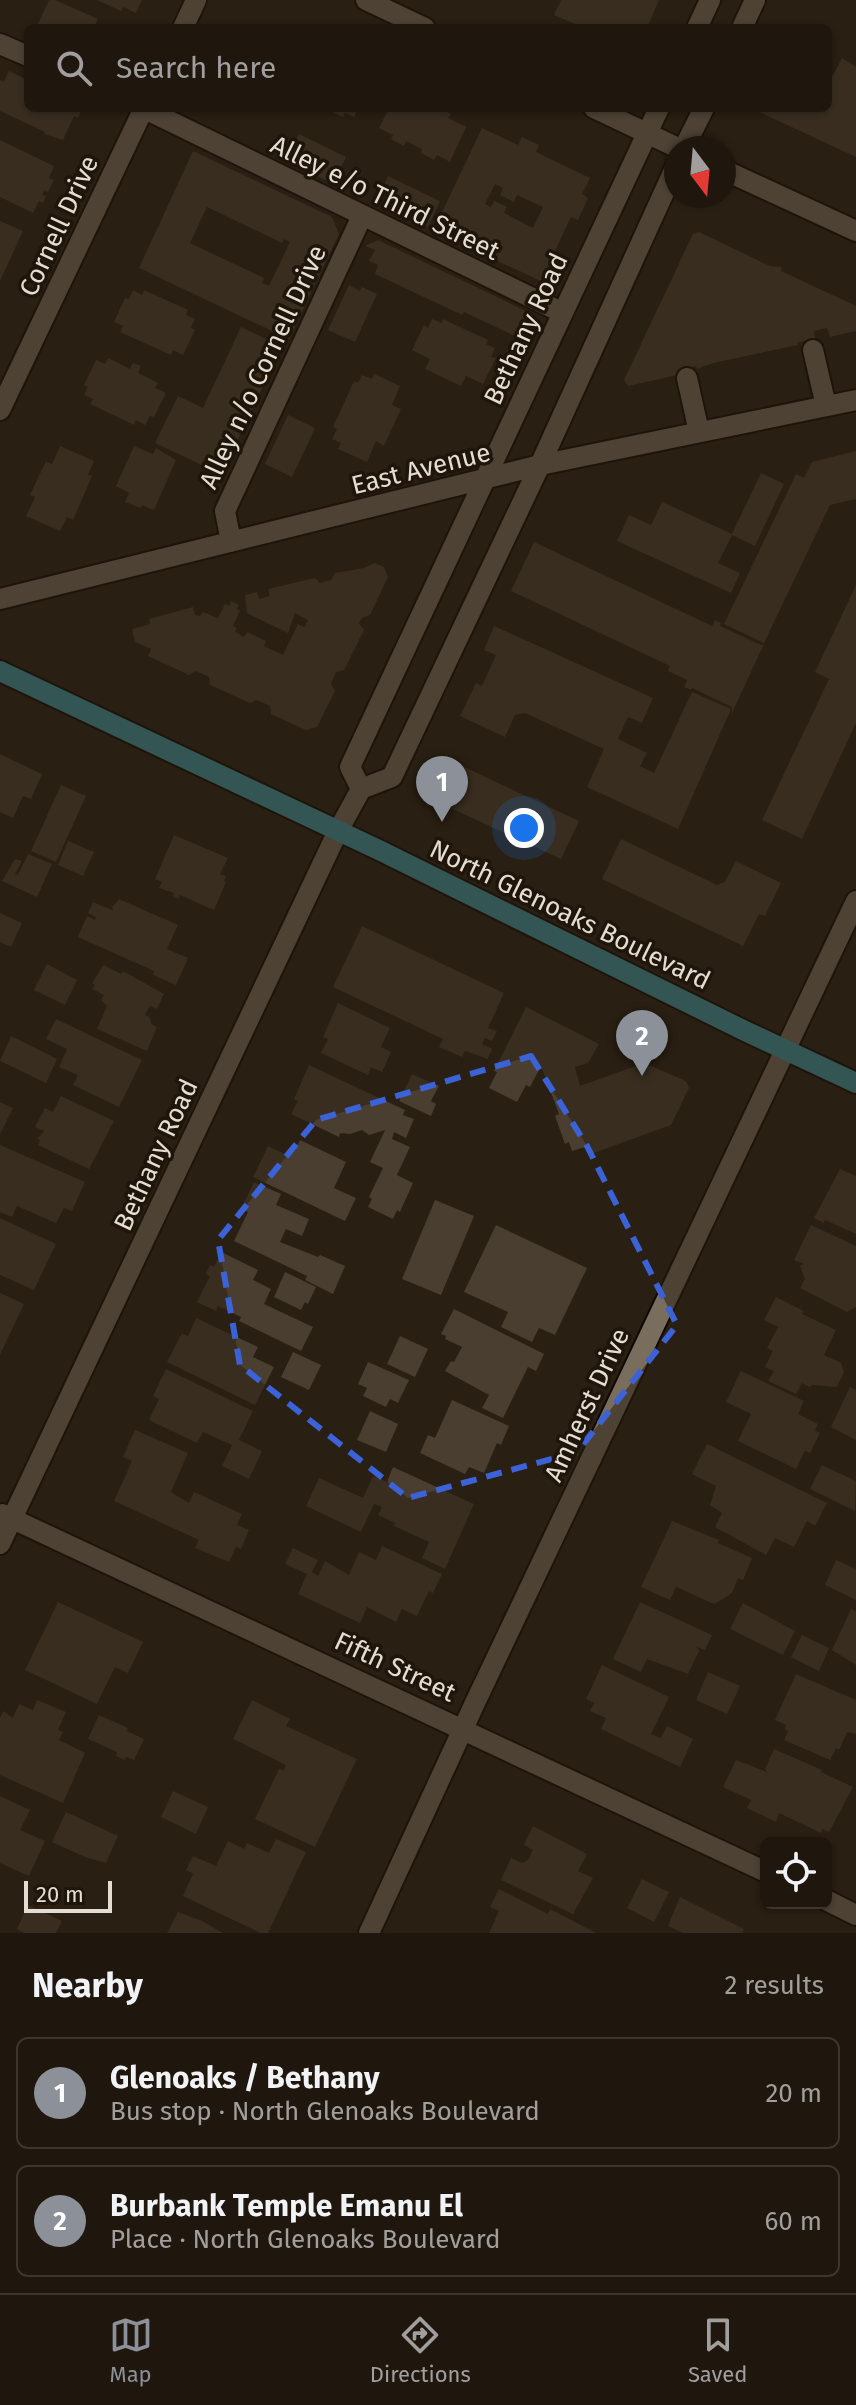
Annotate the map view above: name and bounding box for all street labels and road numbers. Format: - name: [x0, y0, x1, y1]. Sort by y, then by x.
- street label: Alley e/o Third Street: [266, 129, 505, 267]
- street label: Cornell Drive: [13, 151, 105, 301]
- street label: Alley n/o Cornell Drive: [193, 240, 333, 494]
- street label: Bethany Road: [477, 248, 575, 410]
- street label: East Avenue: [348, 437, 494, 501]
- street label: North Glenoaks Boulevard: [425, 834, 715, 996]
- street label: Bethany Road: [107, 1074, 205, 1236]
- street label: Amherst Drive: [538, 1323, 636, 1487]
- street label: Fifth Street: [330, 1625, 461, 1709]

